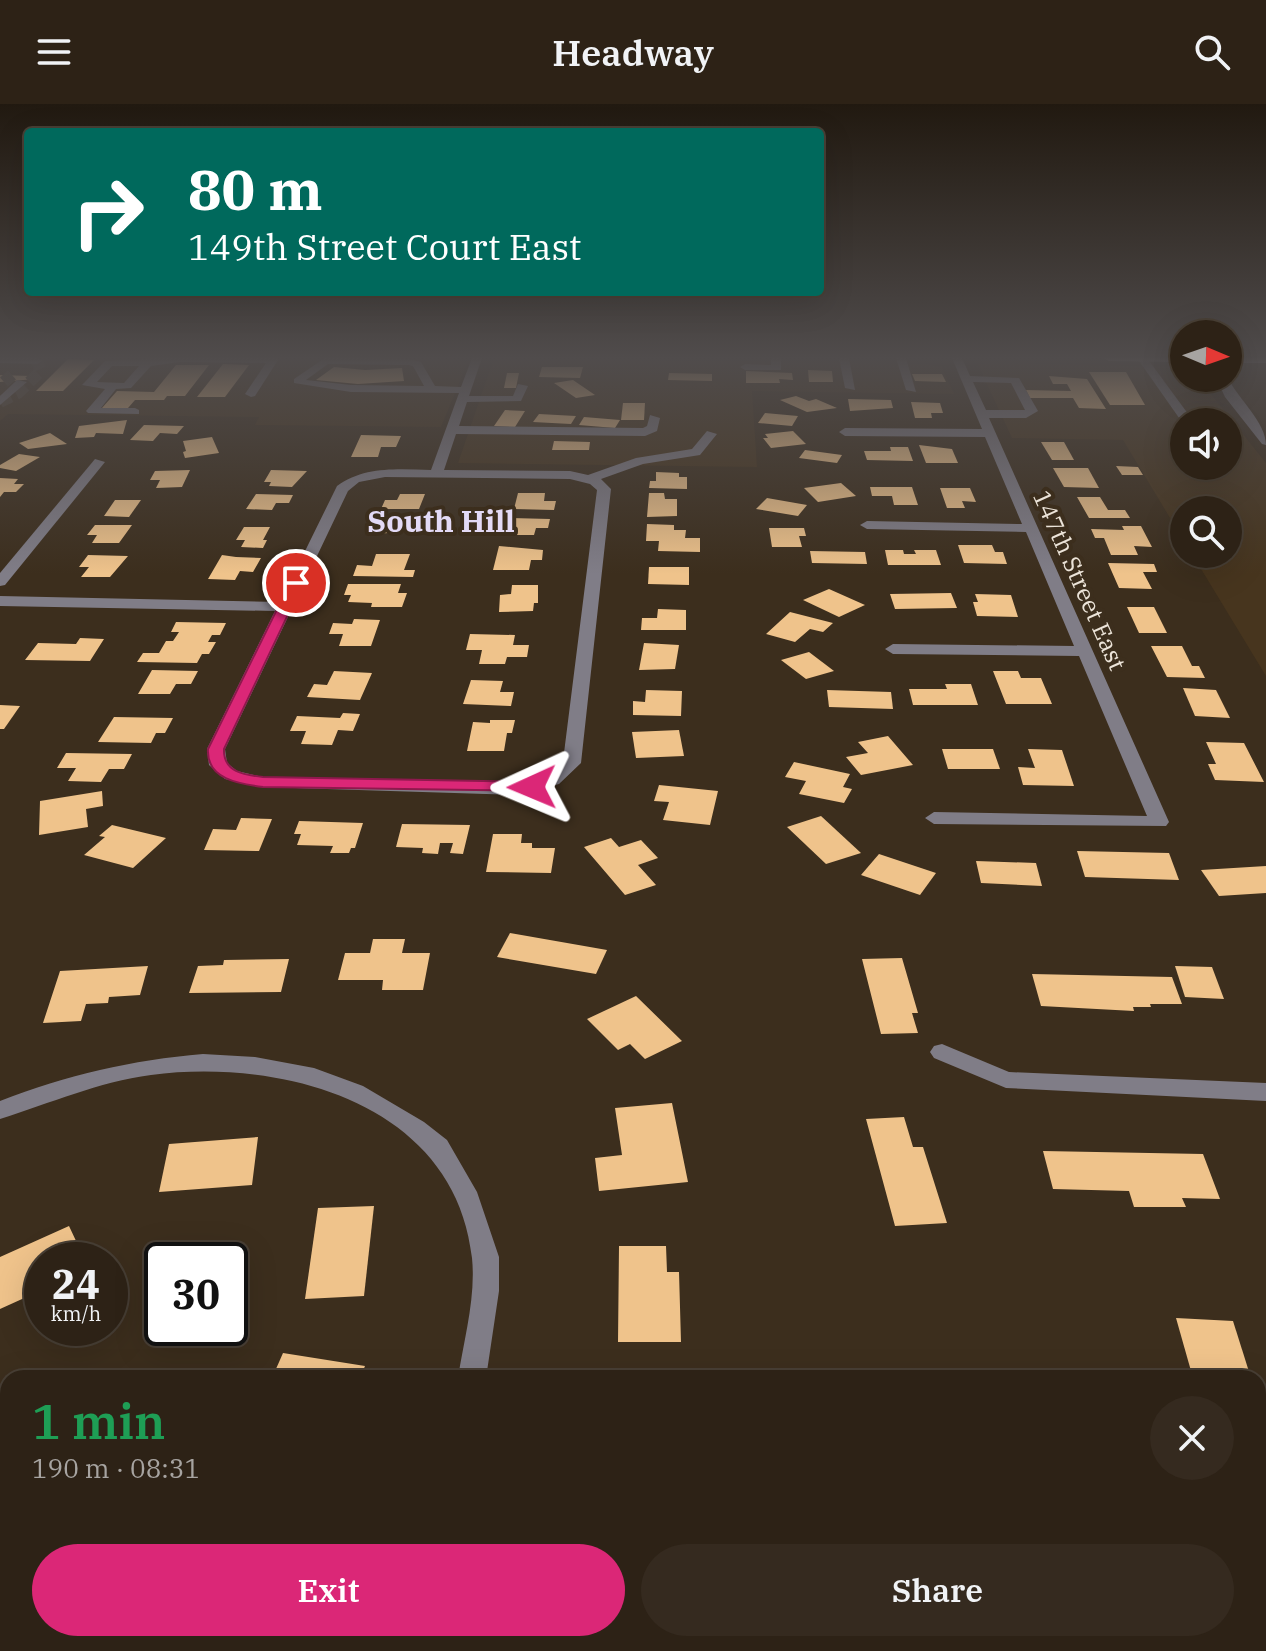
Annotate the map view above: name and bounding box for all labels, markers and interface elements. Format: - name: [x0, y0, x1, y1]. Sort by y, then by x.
- text: Headway: [552, 29, 714, 76]
- icon: menu: [32, 30, 76, 74]
- icon: search: [1190, 30, 1234, 74]
- text: 80 m: [188, 153, 323, 225]
- icon: right: [56, 160, 160, 264]
- text: 149th Street Court East: [188, 223, 582, 270]
- north arrow: [1170, 320, 1242, 392]
- map controls: [1170, 320, 1242, 568]
- button: sound: [1170, 408, 1242, 480]
- street label: 147th Street East: [1026, 485, 1134, 675]
- button: search: [1170, 496, 1242, 568]
- district label: South Hill: [367, 501, 515, 540]
- pin: [262, 549, 330, 617]
- icon: arrive: [274, 561, 318, 605]
- position arrow: [490, 745, 574, 829]
- speed limit sign: 30: [144, 1242, 248, 1346]
- text: 24: [52, 1258, 100, 1310]
- text: km/h: [51, 1300, 101, 1327]
- text: 1 min: [32, 1390, 165, 1452]
- button: close: [1150, 1396, 1234, 1480]
- text: 190 m · 08:31: [32, 1451, 200, 1485]
- button: Exit: [32, 1544, 625, 1636]
- button: Share: [641, 1544, 1234, 1636]

